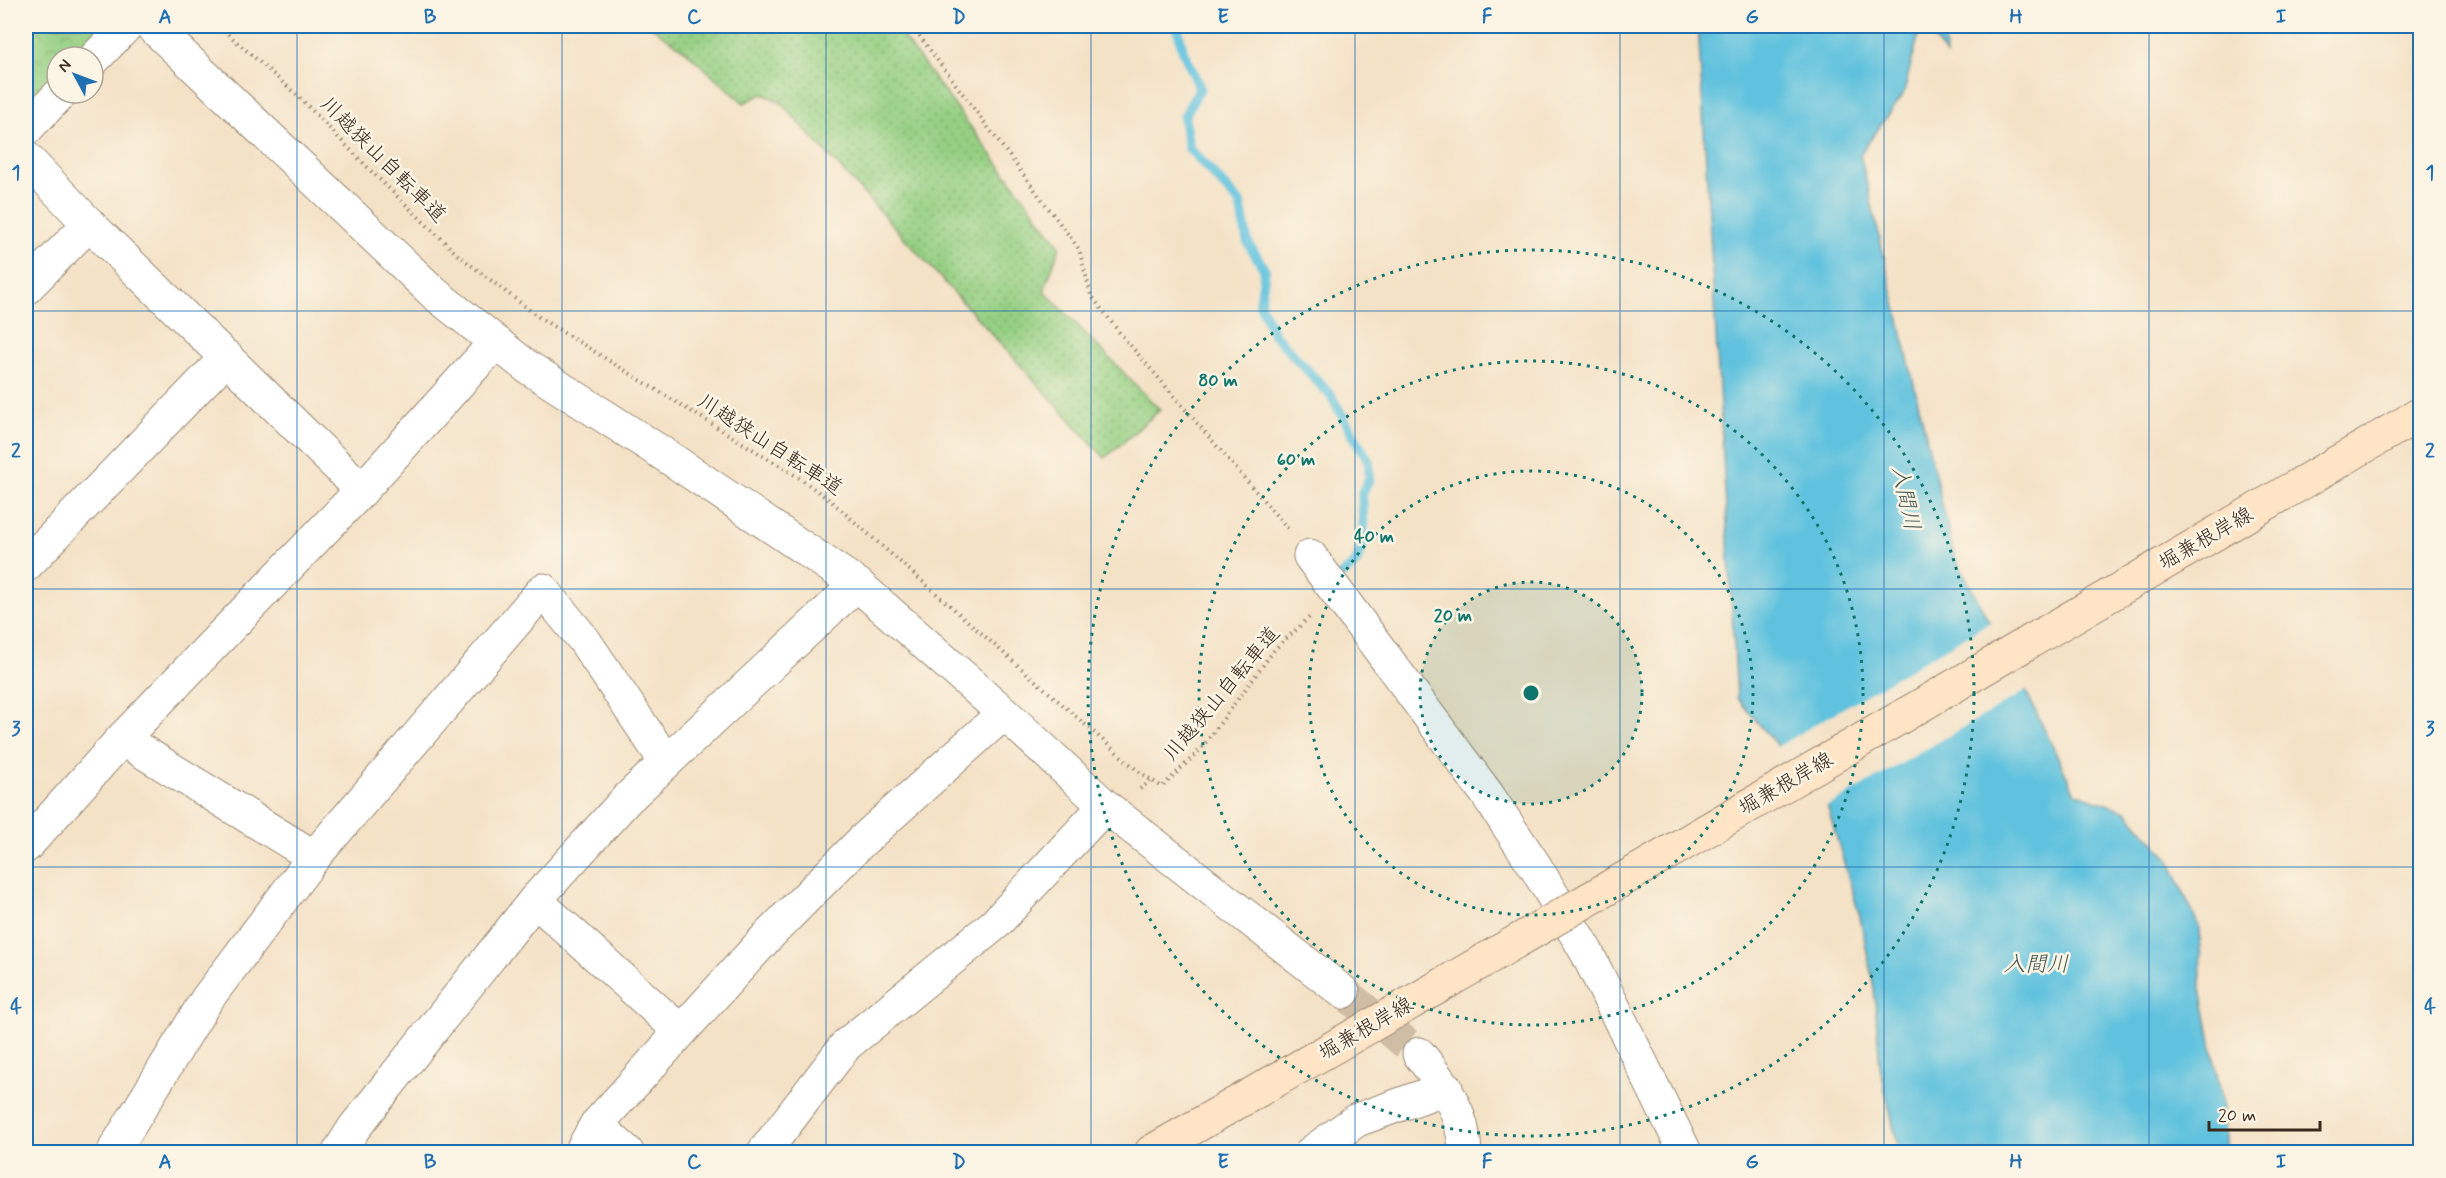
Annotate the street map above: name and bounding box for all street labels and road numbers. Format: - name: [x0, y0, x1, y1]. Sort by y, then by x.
- street label: 川越狭山自転車道: [314, 91, 452, 229]
- street label: 川越狭山自転車道: [692, 388, 848, 502]
- street label: 堀兼根岸線: [2154, 501, 2258, 577]
- street label: 川越狭山自転車道: [1157, 621, 1287, 767]
- street label: 堀兼根岸線: [1734, 746, 1838, 822]
- street label: 堀兼根岸線: [1314, 991, 1418, 1067]

